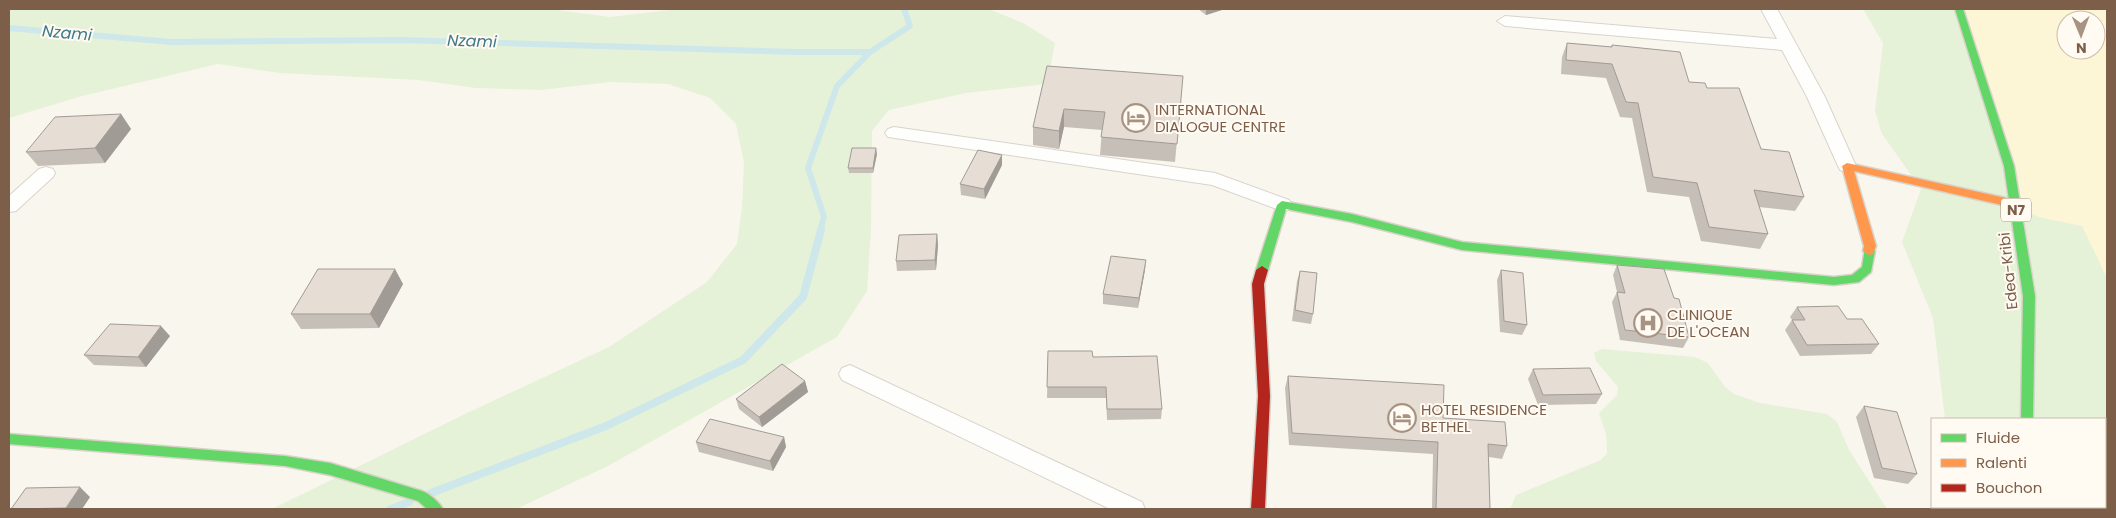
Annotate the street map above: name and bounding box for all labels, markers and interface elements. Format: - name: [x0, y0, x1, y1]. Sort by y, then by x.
- north arrow: [2056, 10, 2106, 60]
- water label: Nzami: [41, 19, 94, 47]
- water label: Nzami: [447, 29, 498, 53]
- text: N: [2076, 38, 2087, 58]
- place label: INTERNATIONAL DIALOGUE CENTRE: [1155, 99, 1286, 137]
- hotel icon: INTERNATIONAL DIALOGUE CENTRE: [1121, 103, 1151, 133]
- road number: N7: [2001, 198, 2031, 222]
- street label: Edea-Kribi: [1993, 231, 2023, 311]
- place label: CLINIQUE DE L'OCEAN: [1667, 304, 1750, 342]
- hospital icon: CLINIQUE DE L'OCEAN: [1633, 308, 1663, 338]
- place label: HOTEL RESIDENCE BETHEL: [1421, 399, 1547, 437]
- hotel icon: HOTEL RESIDENCE BETHEL: [1387, 403, 1417, 433]
- legend: [1931, 418, 2106, 508]
- text: Fluide: [1976, 427, 2020, 448]
- text: Ralenti: [1976, 452, 2027, 473]
- text: Bouchon: [1976, 477, 2042, 498]

